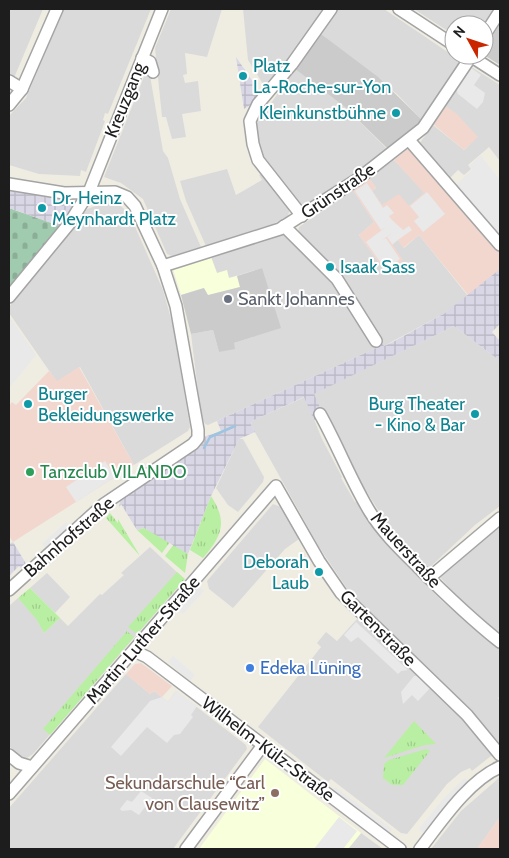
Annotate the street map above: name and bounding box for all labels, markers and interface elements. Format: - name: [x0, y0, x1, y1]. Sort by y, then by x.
- north arrow: [444, 15, 494, 65]
- text: N: [449, 22, 469, 41]
- place label: Platz La-Roche-sur-Yon: [253, 55, 391, 98]
- street label: Kreuzgang: [100, 58, 150, 141]
- marker: Platz La-Roche-sur-Yon: [237, 70, 249, 82]
- place label: Kleinkunstbühne: [259, 102, 386, 124]
- marker: Kleinkunstbühne: [390, 107, 402, 119]
- street label: Grünstraße: [297, 158, 379, 224]
- place label: Dr. Heinz Meynhardt Platz: [52, 187, 177, 230]
- marker: Dr. Heinz Meynhardt Platz: [36, 202, 48, 214]
- place label: Isaak Sass: [340, 256, 415, 278]
- marker: Isaak Sass: [324, 261, 336, 273]
- place label: Sankt Johannes: [238, 288, 355, 310]
- marker: Sankt Johannes: [222, 293, 234, 305]
- place label: Burger Bekleidungswerke: [38, 383, 174, 426]
- place label: Burg Theater - Kino & Bar: [369, 393, 465, 436]
- marker: Burger Bekleidungswerke: [22, 398, 34, 410]
- marker: Burg Theater - Kino & Bar: [469, 408, 481, 420]
- place label: Tanzclub VILANDO: [40, 461, 187, 483]
- marker: Tanzclub VILANDO: [24, 466, 36, 478]
- street label: Bahnhofstraße: [20, 492, 118, 582]
- street label: Mauerstraße: [366, 507, 446, 593]
- place label: Deborah Laub: [243, 551, 309, 594]
- marker: Deborah Laub: [313, 566, 325, 578]
- street label: Martin-Luther-Straße: [81, 571, 205, 709]
- street label: Gartenstraße: [335, 585, 421, 671]
- place label: Edeka Lüning: [260, 657, 362, 679]
- marker: Edeka Lüning: [244, 662, 256, 674]
- street label: Wilhelm-Külz-Straße: [197, 692, 339, 806]
- place label: Sekundarschule “Carl von Clausewitz”: [105, 772, 266, 815]
- marker: Sekundarschule “Carl von Clausewitz”: [269, 787, 281, 799]

